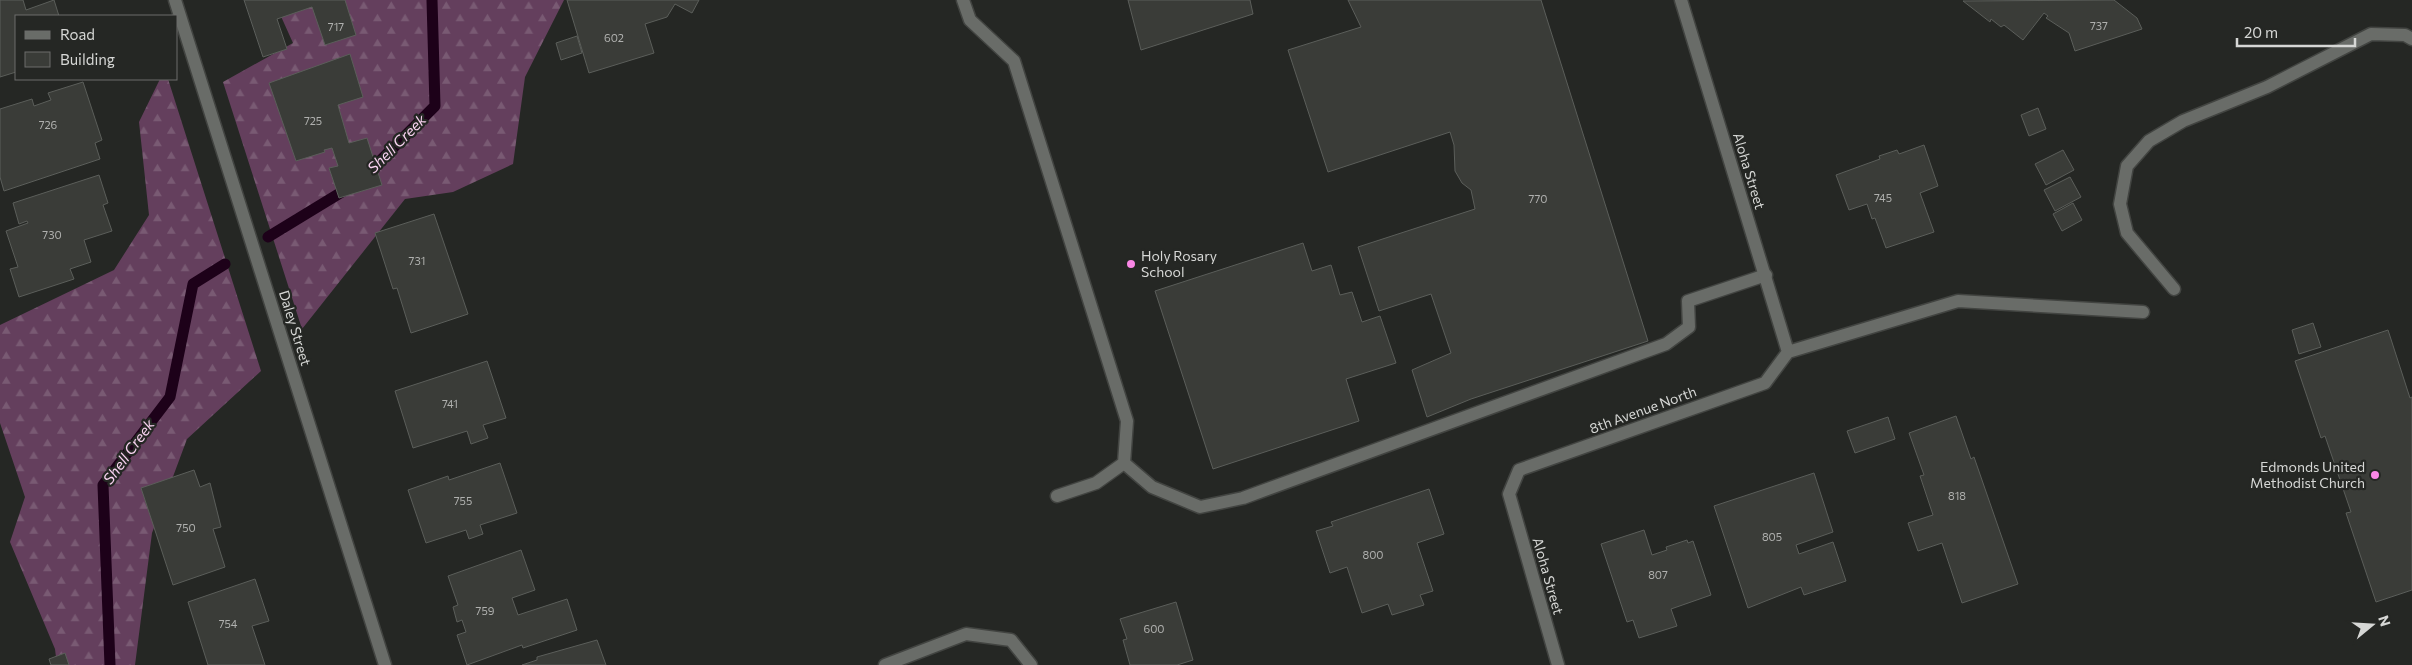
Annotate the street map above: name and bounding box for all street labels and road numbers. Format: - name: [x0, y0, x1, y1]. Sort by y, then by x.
- street label: Aloha Street: [1730, 131, 1769, 211]
- street label: Daley Street: [276, 288, 315, 368]
- street label: 8th Avenue North: [1587, 382, 1699, 437]
- street label: Aloha Street: [1529, 535, 1568, 617]

